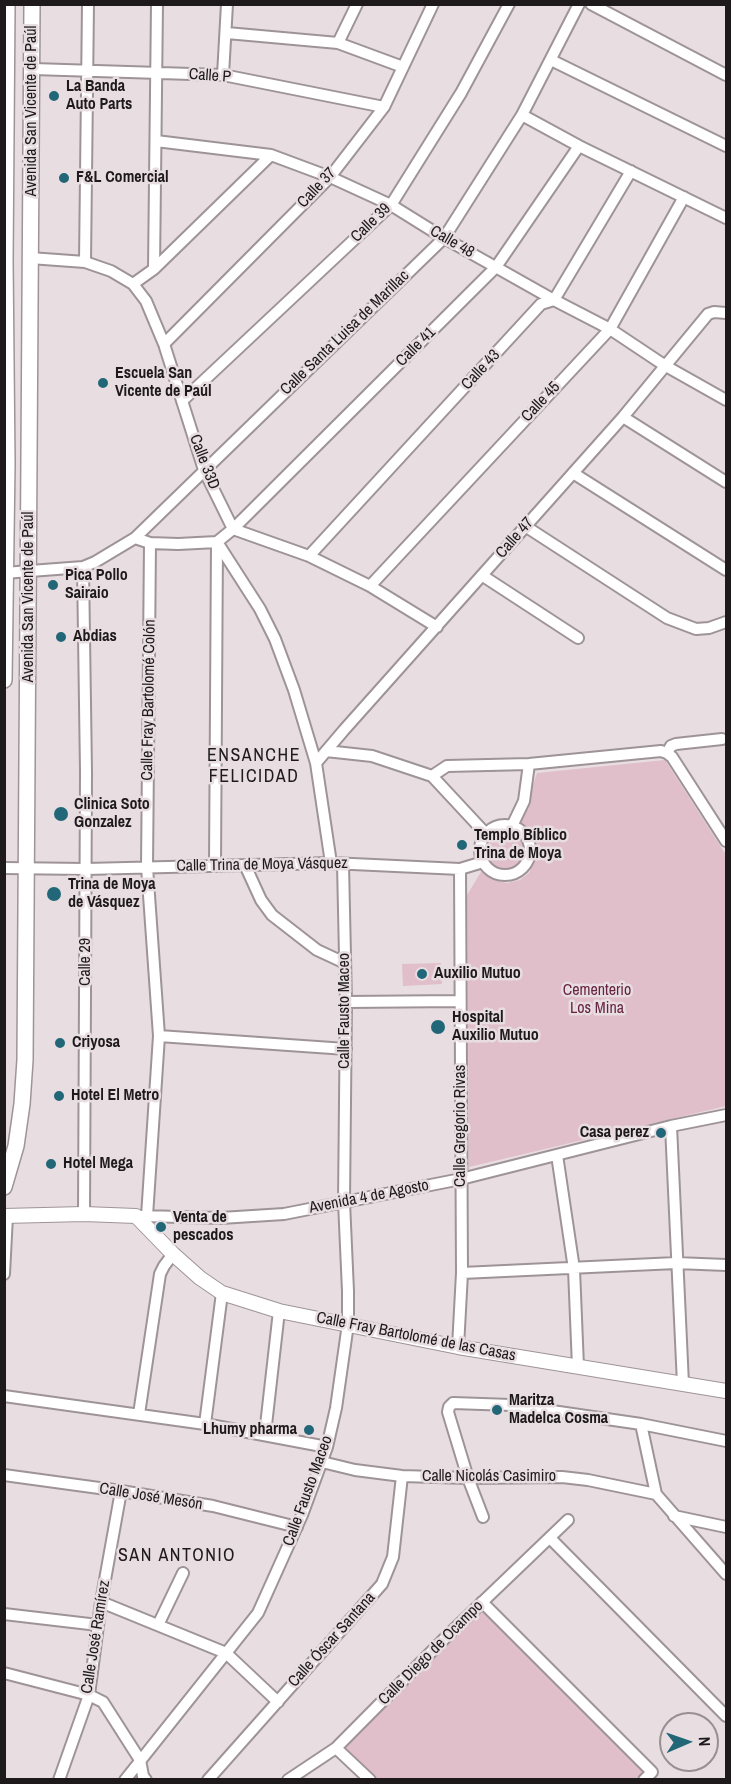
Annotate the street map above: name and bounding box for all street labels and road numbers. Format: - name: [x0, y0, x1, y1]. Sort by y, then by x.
- street label: Avenida San Vicente de Paúl: [22, 26, 42, 196]
- street label: Calle P: [188, 65, 232, 87]
- street label: Calle 37: [294, 164, 340, 212]
- street label: Calle 39: [347, 199, 395, 247]
- street label: Calle 48: [426, 222, 478, 262]
- street label: Calle Santa Luisa de Marillac: [277, 267, 413, 399]
- street label: Calle 41: [392, 323, 440, 371]
- street label: Calle 43: [458, 346, 504, 394]
- street label: Calle 45: [518, 378, 564, 426]
- street label: Calle 33D: [185, 432, 223, 492]
- street label: Avenida San Vicente de Paúl: [19, 512, 39, 682]
- street label: Calle 47: [492, 514, 538, 562]
- street label: Calle Fray Bartolomé Colón: [138, 619, 160, 781]
- street label: Calle Trina de Moya Vásquez: [176, 854, 348, 876]
- street label: Calle 29: [76, 938, 96, 986]
- street label: Calle Fausto Maceo: [335, 953, 355, 1069]
- street label: Calle Gregorio Rivas: [451, 1065, 471, 1187]
- street label: Avenida 4 de Agosto: [307, 1176, 431, 1218]
- street label: Calle Fray Bartolomé de las Casas: [315, 1308, 517, 1366]
- street label: Calle Fausto Maceo: [279, 1433, 337, 1549]
- street label: Calle Nicolás Casimiro: [422, 1467, 556, 1487]
- street label: Calle José Mesón: [98, 1479, 204, 1515]
- street label: Calle José Ramírez: [78, 1579, 114, 1695]
- street label: Calle Óscar Santana: [284, 1589, 380, 1691]
- street label: Calle Diego de Ocampo: [375, 1597, 487, 1709]

